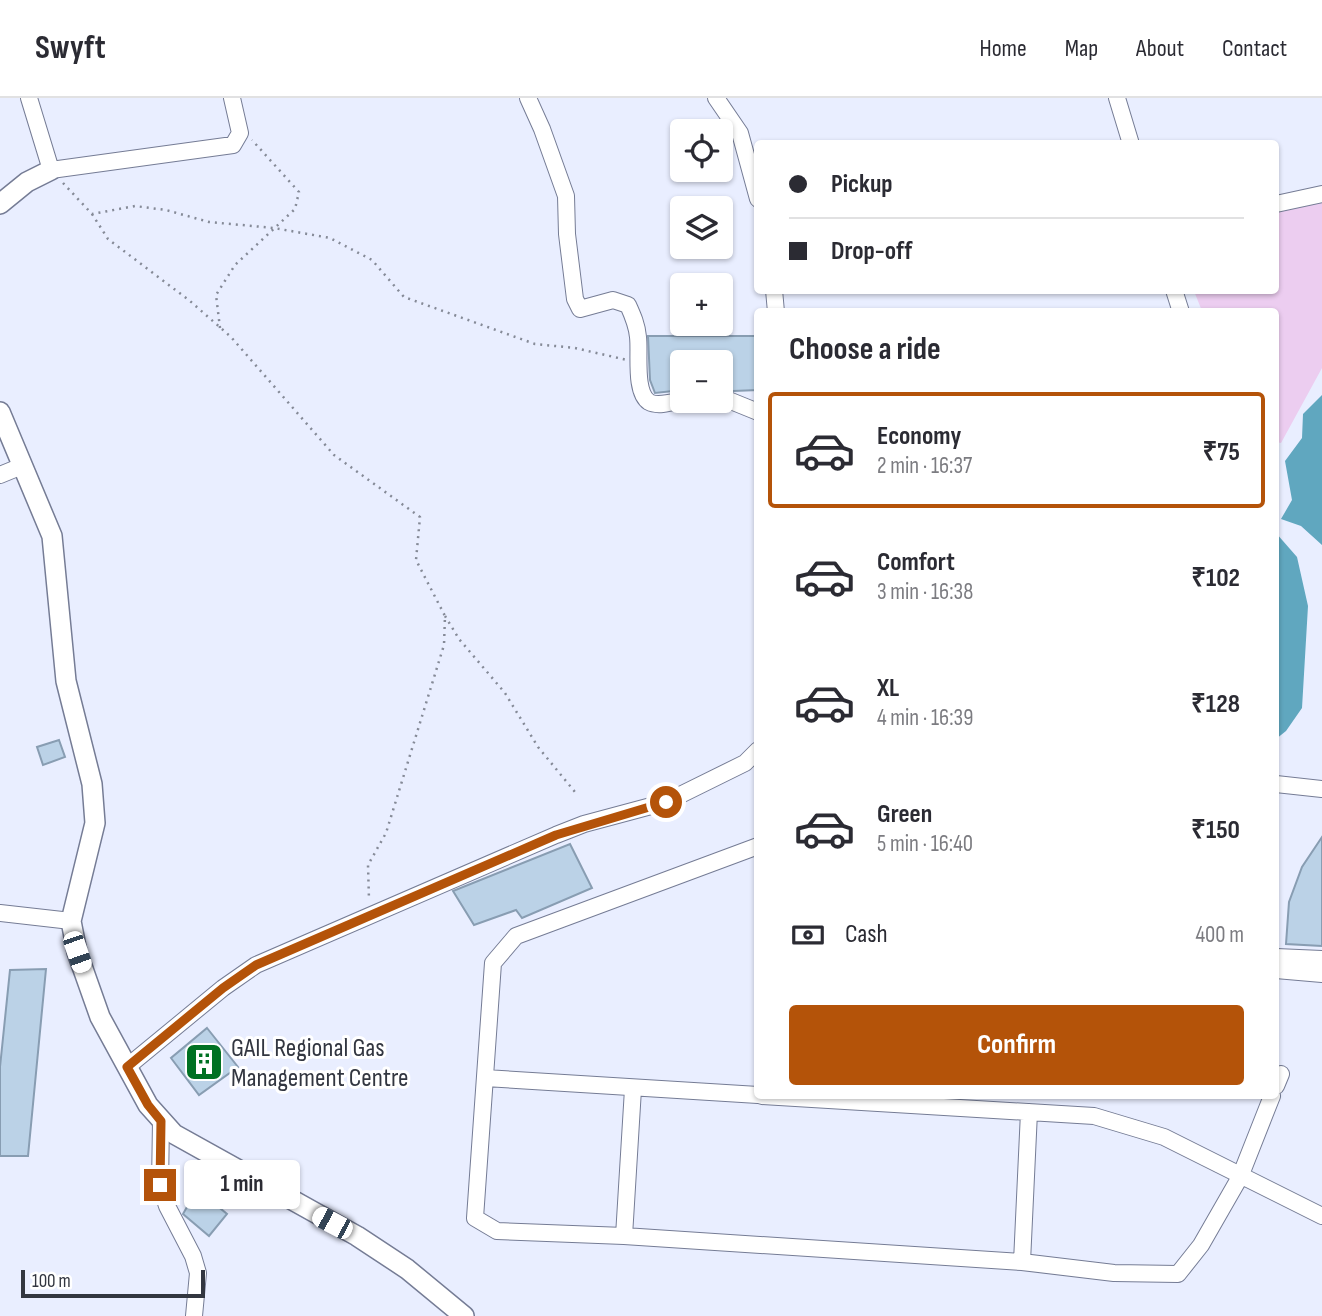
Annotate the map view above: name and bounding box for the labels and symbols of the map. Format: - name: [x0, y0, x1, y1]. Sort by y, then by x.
- route start: [650, 786, 682, 818]
- car: [61, 929, 94, 975]
- place label: GAIL Regional Gas Management Centre: [231, 1033, 408, 1094]
- building icon: GAIL Regional Gas Management Centre: [183, 1041, 225, 1083]
- callout: 1 min: [184, 1160, 300, 1210]
- route end: [144, 1169, 176, 1201]
- car: [309, 1204, 356, 1242]
- scale bar: [21, 1267, 205, 1299]

